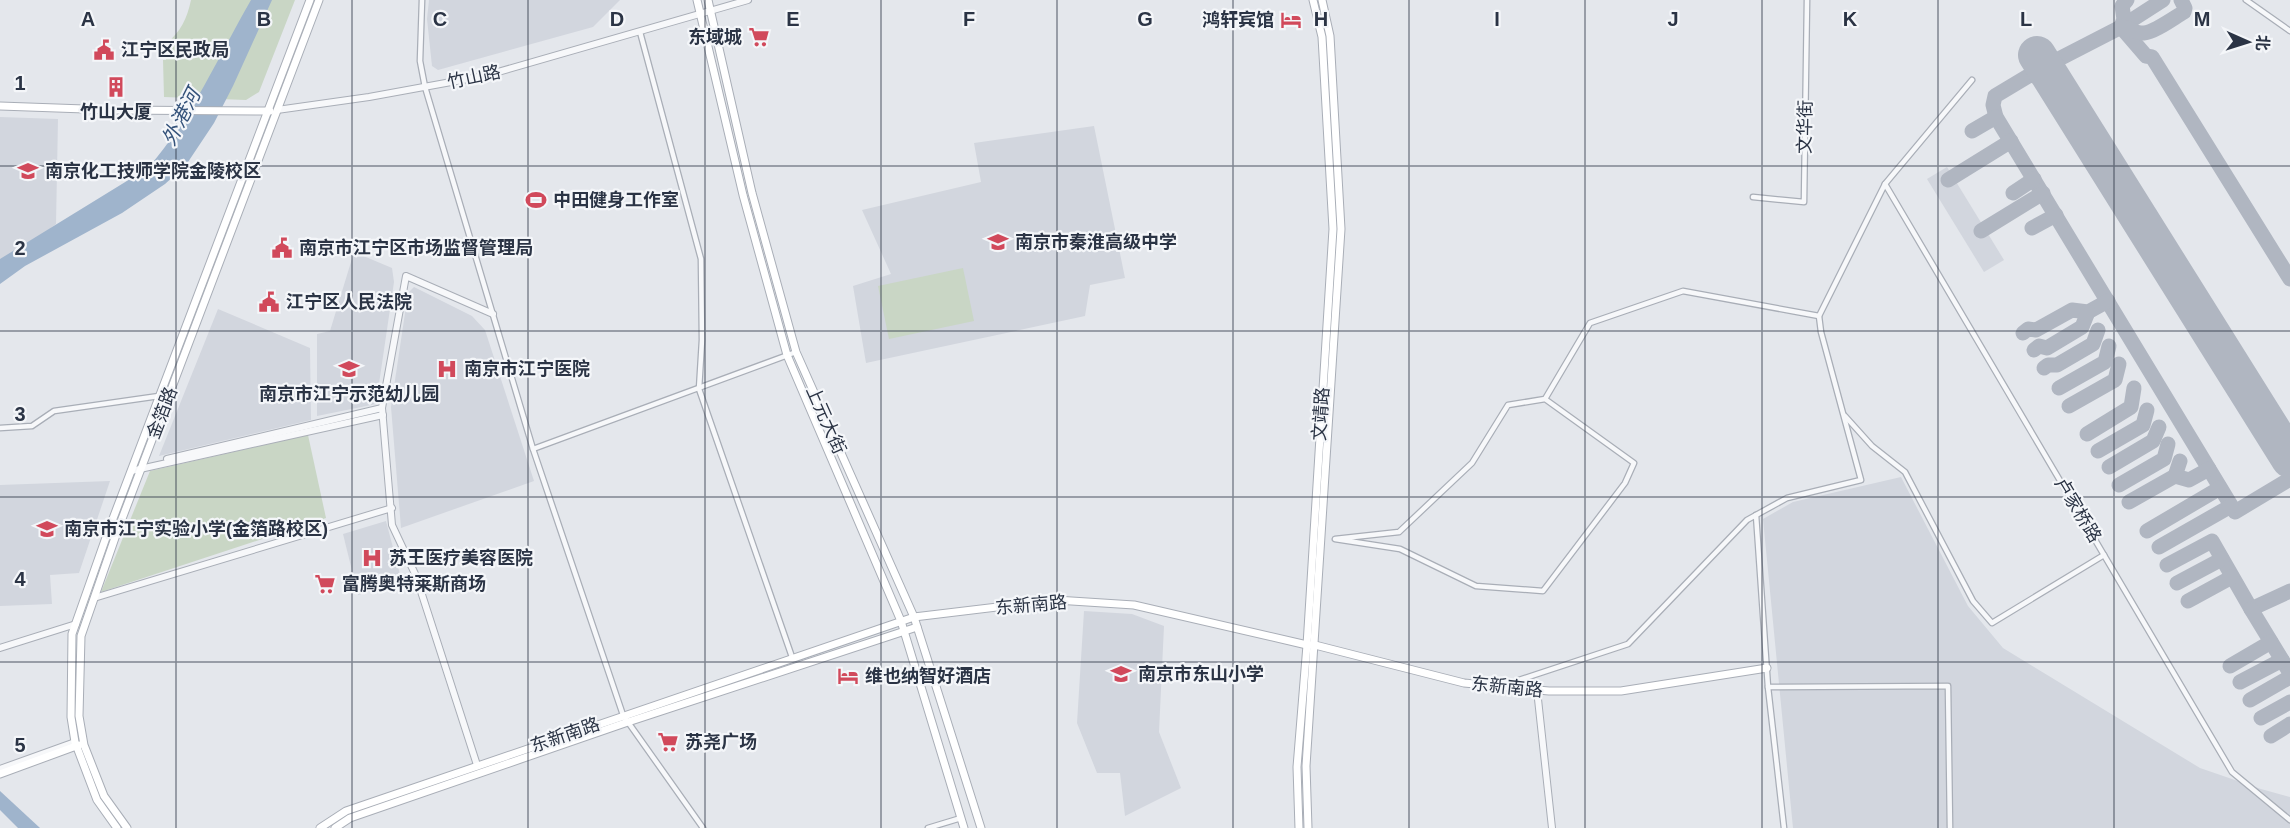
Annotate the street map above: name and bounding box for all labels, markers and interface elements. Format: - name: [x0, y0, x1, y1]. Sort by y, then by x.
- text: A: [81, 8, 95, 30]
- text: B: [257, 8, 271, 30]
- text: C: [433, 8, 447, 30]
- text: D: [610, 8, 624, 30]
- text: E: [786, 8, 800, 30]
- text: F: [963, 8, 975, 30]
- text: G: [1137, 8, 1153, 30]
- hotel icon: 鸿轩宾馆: [1279, 8, 1303, 32]
- text: H: [1314, 8, 1328, 30]
- text: I: [1494, 8, 1500, 30]
- text: J: [1667, 8, 1679, 30]
- text: K: [1843, 8, 1858, 30]
- text: L: [2020, 8, 2032, 30]
- text: M: [2194, 8, 2210, 30]
- place label: 鸿轩宾馆: [1202, 9, 1274, 30]
- north arrow: [2218, 12, 2278, 72]
- supermarket icon: 东域城: [747, 25, 771, 49]
- place label: 东域城: [688, 27, 742, 47]
- text: 北: [2254, 34, 2271, 51]
- public building icon: 江宁区民政局: [92, 38, 116, 62]
- place label: 江宁区民政局: [121, 39, 229, 60]
- street label: 竹山路: [446, 62, 502, 92]
- text: 1: [14, 72, 26, 94]
- building icon: 竹山大厦: [104, 75, 128, 99]
- water label: 外港河: [158, 82, 206, 149]
- street label: 文华街: [1795, 100, 1815, 154]
- place label: 竹山大厦: [80, 102, 152, 122]
- school or university icon: 南京化工技师学院金陵校区: [16, 159, 40, 183]
- place label: 南京化工技师学院金陵校区: [45, 161, 261, 181]
- sports icon: 中田健身工作室: [524, 188, 548, 212]
- place label: 中田健身工作室: [553, 190, 679, 210]
- school or university icon: 南京市秦淮高级中学: [986, 230, 1010, 254]
- place label: 南京市秦淮高级中学: [1015, 232, 1177, 252]
- public building icon: 南京市江宁区市场监督管理局: [270, 236, 294, 260]
- text: 2: [14, 237, 26, 259]
- place label: 南京市江宁区市场监督管理局: [299, 238, 533, 258]
- public building icon: 江宁区人民法院: [257, 290, 281, 314]
- place label: 江宁区人民法院: [286, 292, 412, 312]
- school or university icon: 南京市江宁示范幼儿园: [337, 357, 361, 381]
- hospital icon: 南京市江宁医院: [435, 357, 459, 381]
- place label: 南京市江宁医院: [464, 359, 590, 379]
- street label: 上元大街: [802, 383, 850, 457]
- street label: 金箔路: [143, 384, 181, 442]
- place label: 南京市江宁示范幼儿园: [259, 384, 439, 404]
- street label: 文靖路: [1309, 386, 1333, 442]
- text: 3: [14, 403, 26, 425]
- street label: 卢家桥路: [2051, 474, 2105, 546]
- school or university icon: 南京市江宁实验小学(金箔路校区): [35, 517, 59, 541]
- place label: 南京市江宁实验小学(金箔路校区): [64, 519, 328, 539]
- hospital icon: 苏王医疗美容医院: [360, 546, 384, 570]
- place label: 苏王医疗美容医院: [389, 548, 533, 568]
- text: 4: [14, 568, 26, 590]
- supermarket icon: 富腾奥特莱斯商场: [313, 572, 337, 596]
- place label: 富腾奥特莱斯商场: [342, 574, 486, 594]
- street label: 东新南路: [994, 592, 1068, 618]
- school or university icon: 南京市东山小学: [1109, 662, 1133, 686]
- hotel icon: 维也纳智好酒店: [836, 664, 860, 688]
- place label: 南京市东山小学: [1138, 664, 1264, 684]
- place label: 维也纳智好酒店: [865, 666, 991, 686]
- street label: 东新南路: [1470, 673, 1544, 701]
- street label: 东新南路: [528, 714, 602, 756]
- supermarket icon: 苏尧广场: [656, 730, 680, 754]
- place label: 苏尧广场: [685, 732, 757, 752]
- text: 5: [14, 734, 26, 756]

